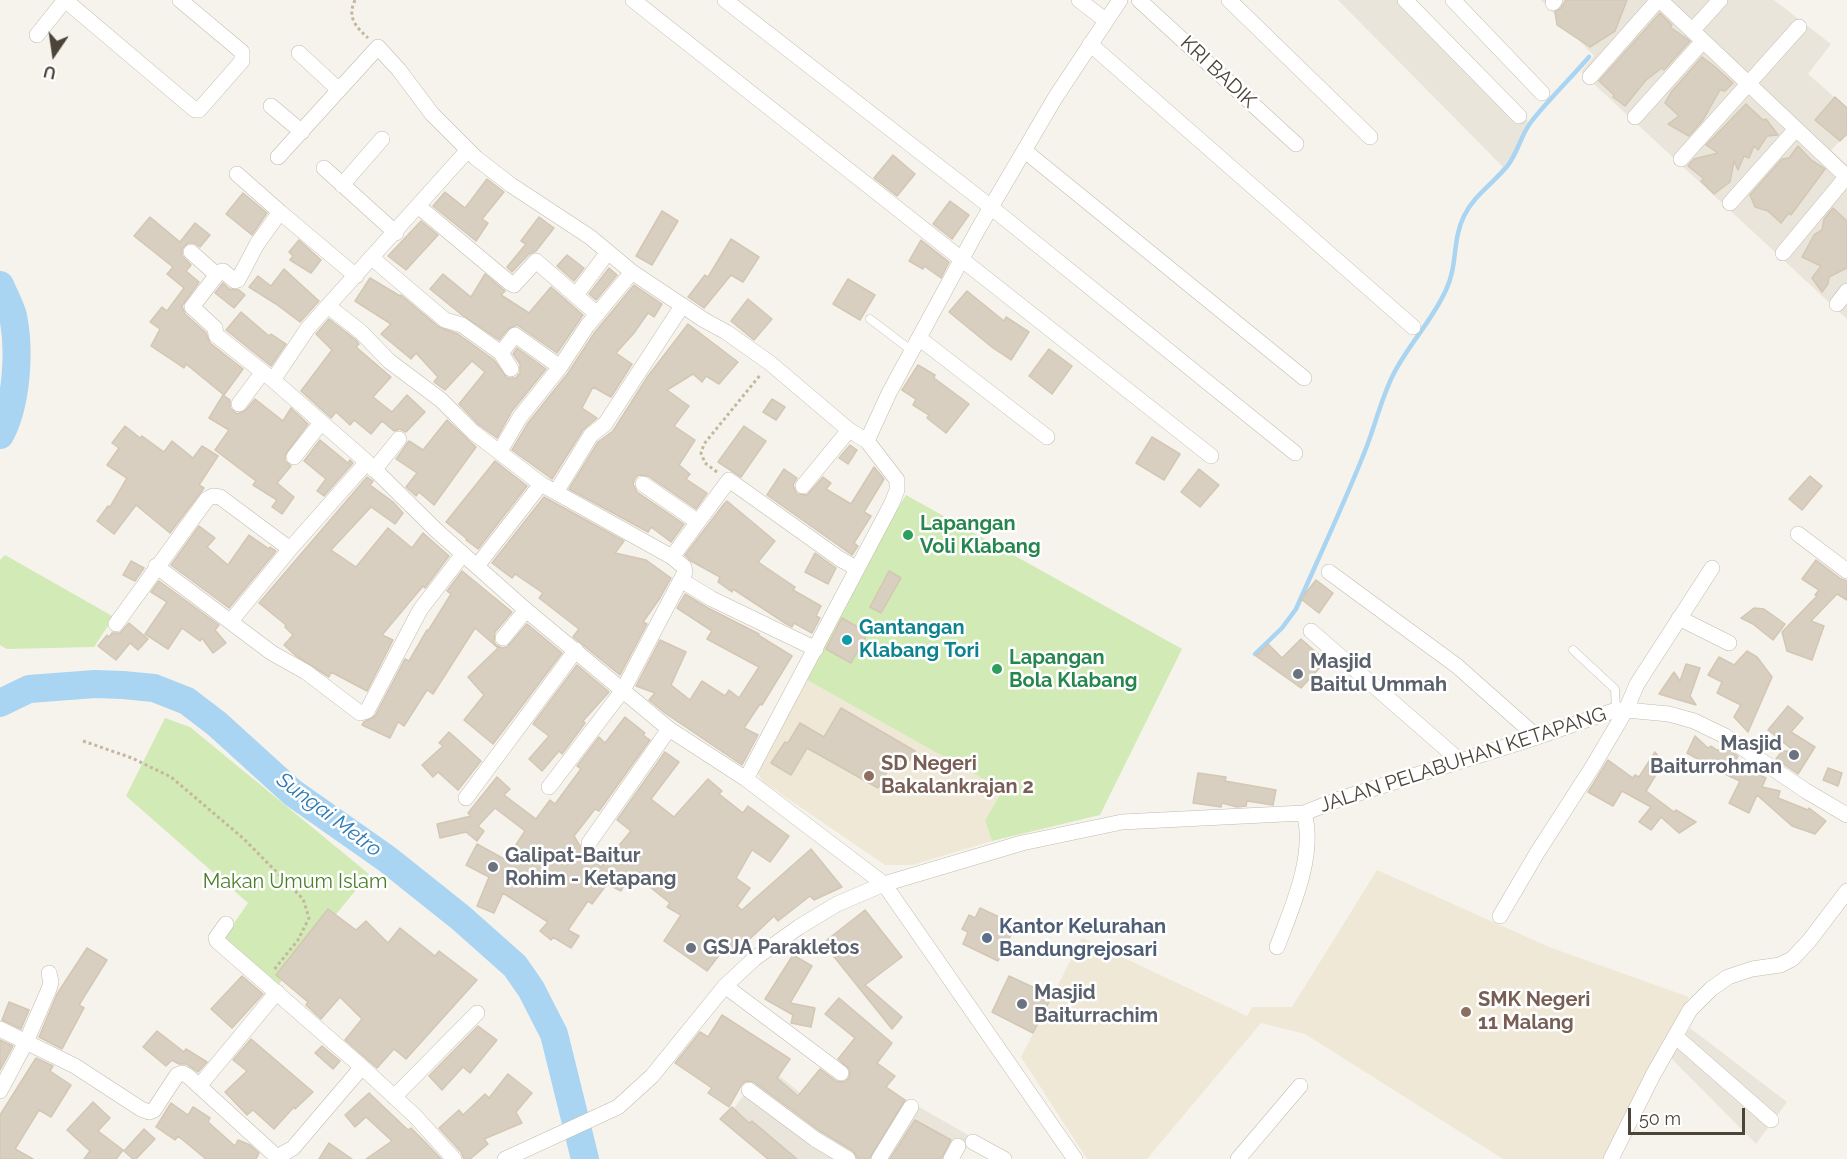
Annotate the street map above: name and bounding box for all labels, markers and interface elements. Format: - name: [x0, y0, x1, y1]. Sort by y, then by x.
- north arrow: [24, 24, 84, 84]
- street label: KRI BADIK: [1175, 31, 1261, 113]
- text: U: [42, 61, 58, 83]
- place label: Lapangan Voli Klabang: [920, 512, 1041, 559]
- marker: Lapangan Voli Klabang: [901, 528, 915, 542]
- place label: Gantangan Klabang Tori: [859, 616, 979, 663]
- marker: Gantangan Klabang Tori: [840, 633, 854, 647]
- place label: Lapangan Bola Klabang: [1009, 646, 1137, 693]
- place label: Masjid Baitul Ummah: [1310, 650, 1447, 697]
- marker: Lapangan Bola Klabang: [990, 662, 1004, 676]
- marker: Masjid Baitul Ummah: [1291, 667, 1305, 681]
- street label: JALAN PELABUHAN KETAPANG: [1317, 702, 1609, 818]
- place label: Masjid Baiturrohman: [1650, 732, 1782, 779]
- marker: Masjid Baiturrohman: [1787, 748, 1801, 762]
- place label: SD Negeri Bakalankrajan 2: [881, 752, 1034, 799]
- water label: Sungai Metro: [272, 767, 386, 863]
- marker: SD Negeri Bakalankrajan 2: [862, 769, 876, 783]
- place label: Galipat-Baitur Rohim - Ketapang: [505, 844, 676, 891]
- marker: Galipat-Baitur Rohim - Ketapang: [486, 860, 500, 874]
- park label: Makan Umum Islam: [203, 870, 387, 894]
- place label: Kantor Kelurahan Bandungrejosari: [999, 915, 1166, 962]
- marker: Kantor Kelurahan Bandungrejosari: [980, 931, 994, 945]
- place label: GSJA Parakletos: [703, 936, 859, 960]
- marker: GSJA Parakletos: [684, 941, 698, 955]
- place label: Masjid Baiturrachim: [1034, 981, 1158, 1028]
- place label: SMK Negeri 11 Malang: [1478, 988, 1590, 1035]
- marker: Masjid Baiturrachim: [1015, 997, 1029, 1011]
- marker: SMK Negeri 11 Malang: [1459, 1005, 1473, 1019]
- scale bar: [1631, 1096, 1748, 1134]
- text: 50 m: [1639, 1108, 1681, 1129]

